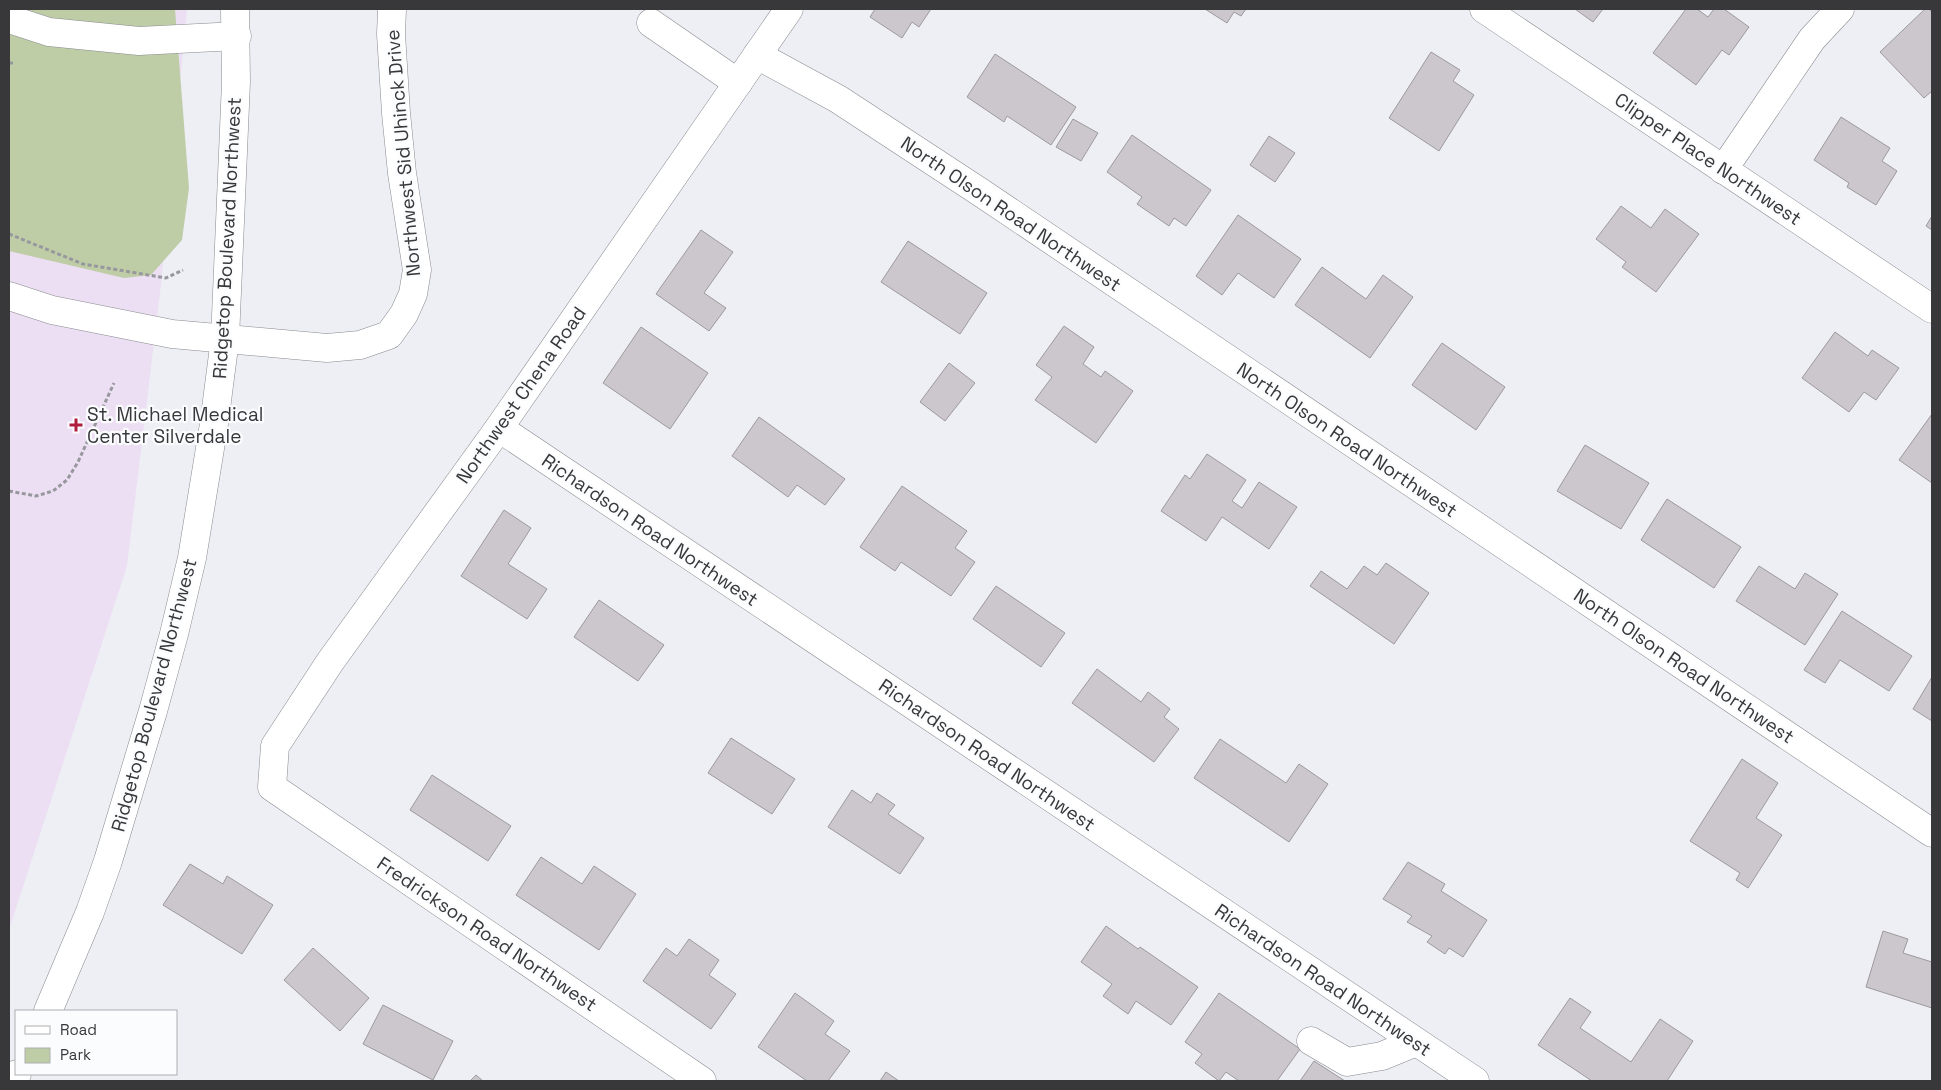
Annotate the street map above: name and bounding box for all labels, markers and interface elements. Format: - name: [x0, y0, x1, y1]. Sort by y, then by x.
- street label: Northwest Sid Uhinck Drive: [380, 29, 426, 277]
- street label: Clipper Place Northwest: [1610, 87, 1806, 231]
- street label: Ridgetop Boulevard Northwest: [207, 96, 247, 380]
- street label: North Olson Road Northwest: [896, 131, 1126, 297]
- street label: Northwest Chena Road: [450, 302, 592, 488]
- street label: North Olson Road Northwest: [1232, 357, 1462, 523]
- place label: St. Michael Medical Center Silverdale: [87, 402, 264, 449]
- marker: St. Michael Medical Center Silverdale: [69, 418, 83, 432]
- street label: Richardson Road Northwest: [537, 448, 763, 612]
- street label: Ridgetop Boulevard Northwest: [105, 556, 203, 834]
- street label: North Olson Road Northwest: [1569, 583, 1799, 749]
- street label: Richardson Road Northwest: [874, 673, 1100, 837]
- street label: Fredrickson Road Northwest: [372, 851, 602, 1017]
- street label: Richardson Road Northwest: [1210, 898, 1436, 1062]
- legend: [15, 1010, 178, 1075]
- text: Road: [60, 1020, 97, 1039]
- text: Park: [60, 1045, 91, 1064]

